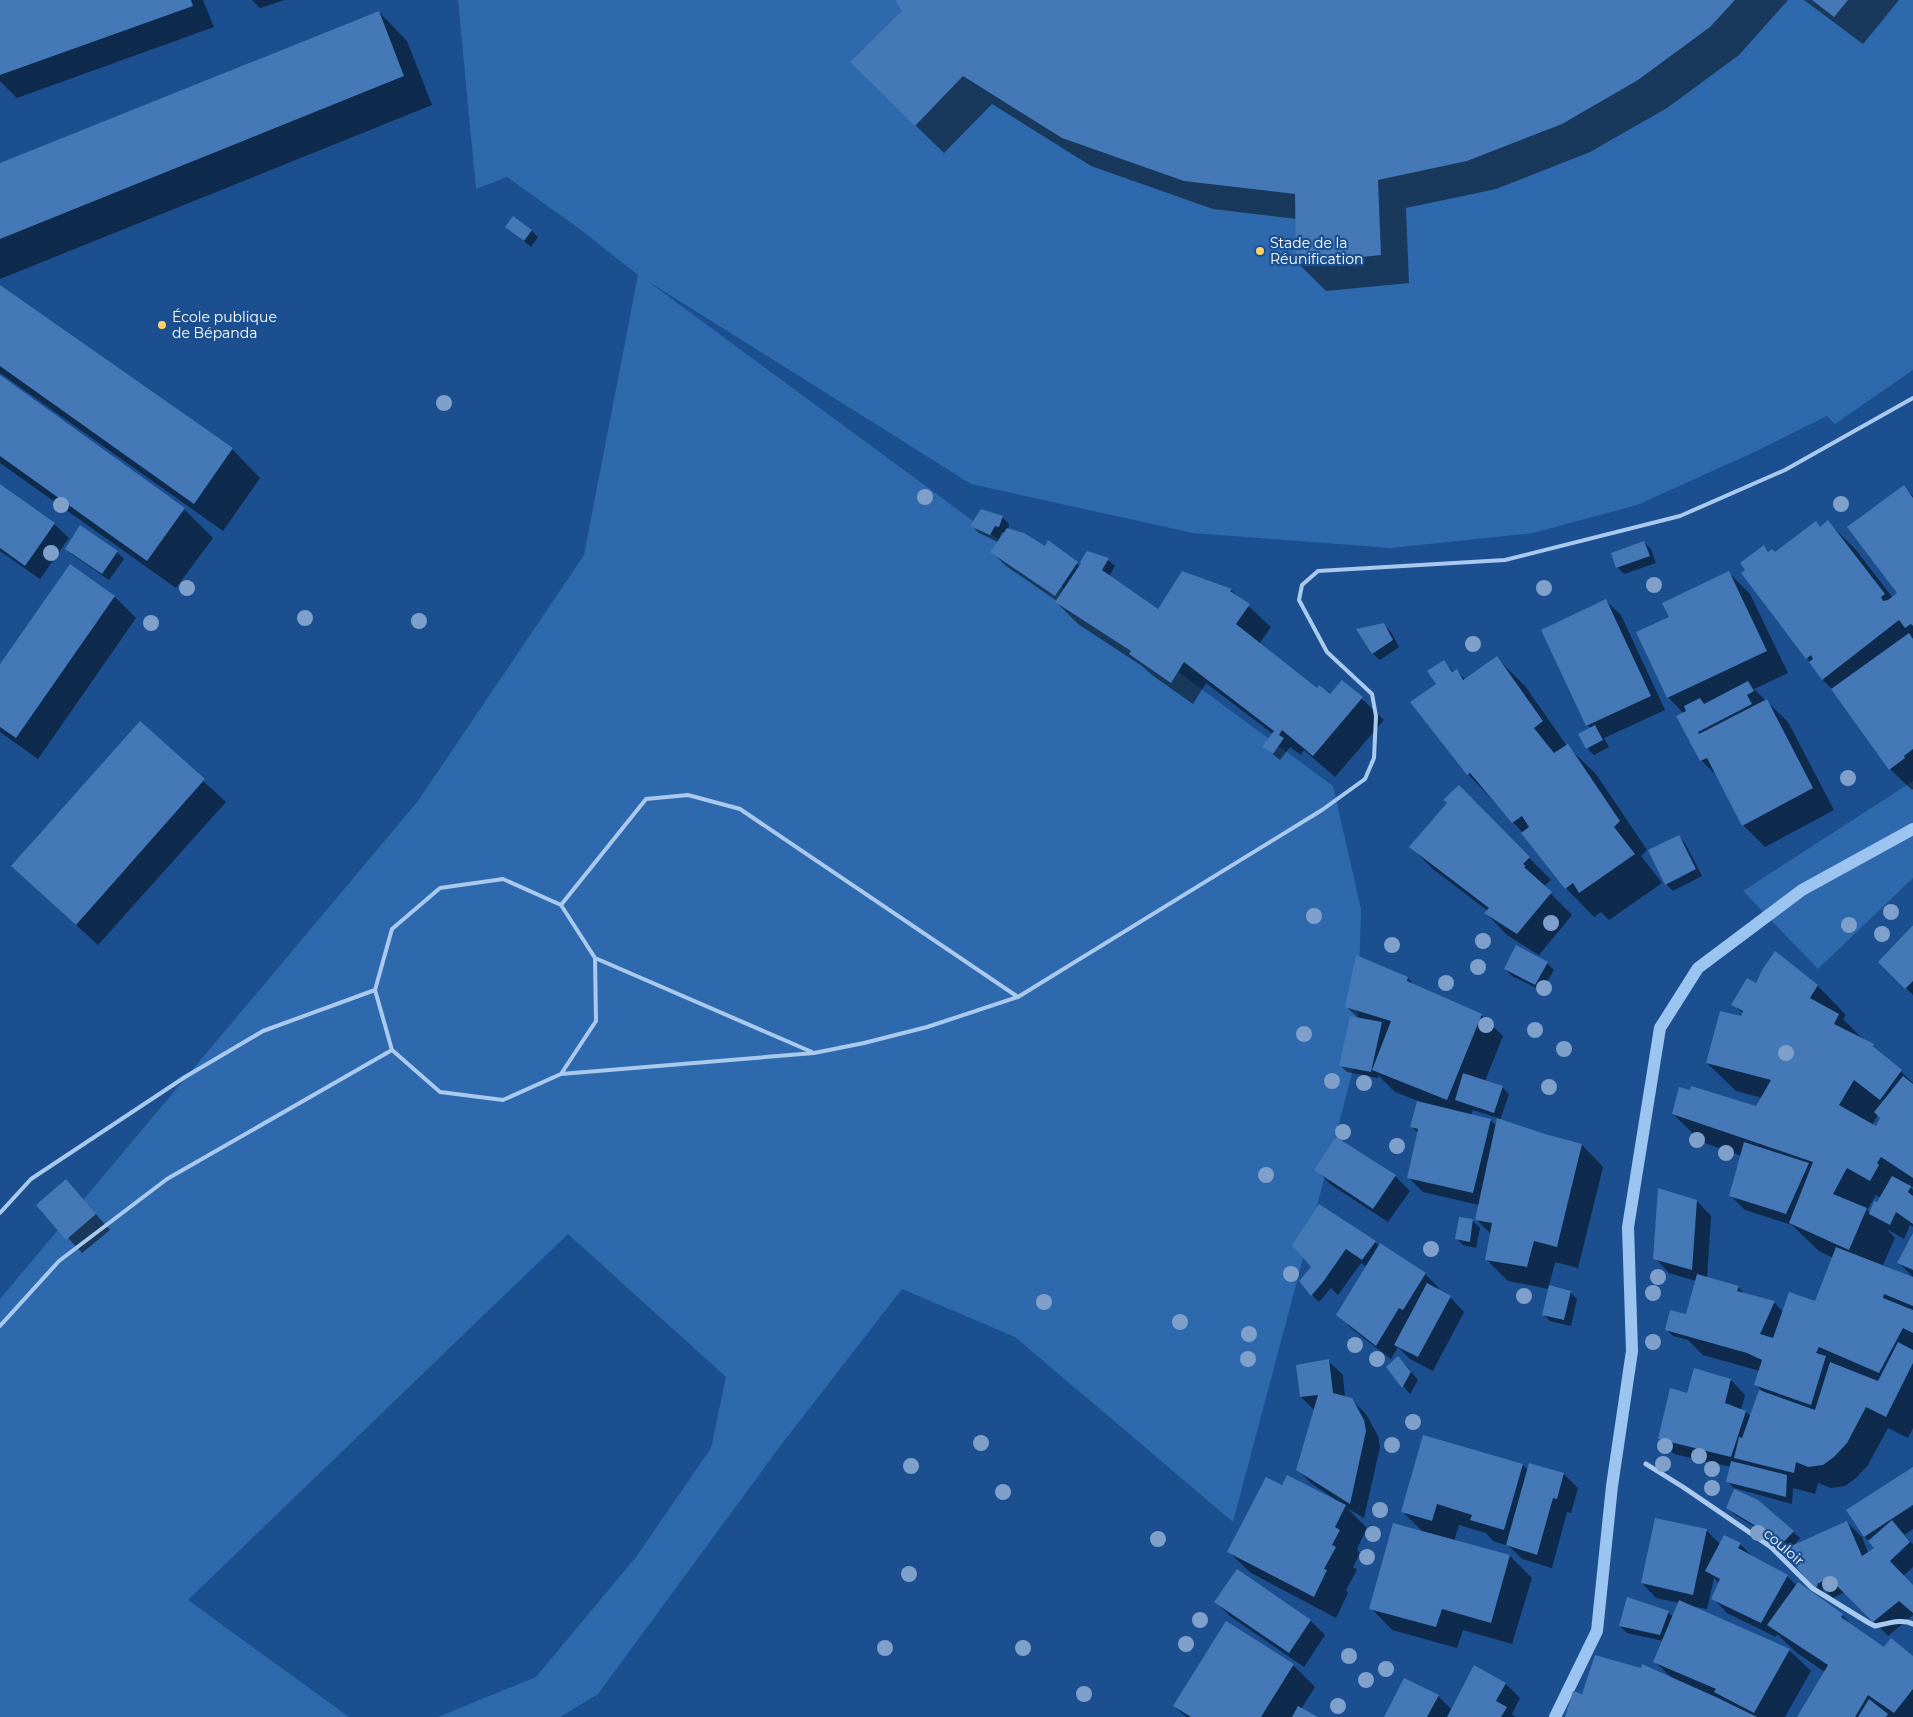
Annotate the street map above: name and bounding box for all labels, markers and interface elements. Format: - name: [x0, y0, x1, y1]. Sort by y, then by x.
- place label: Stade de la Réunification: [1270, 234, 1363, 268]
- marker: Stade de la Réunification: [1254, 245, 1266, 257]
- place label: École publique de Bépanda: [172, 308, 277, 342]
- marker: École publique de Bépanda: [156, 319, 168, 331]
- street label: couloir: [1760, 1525, 1808, 1570]

